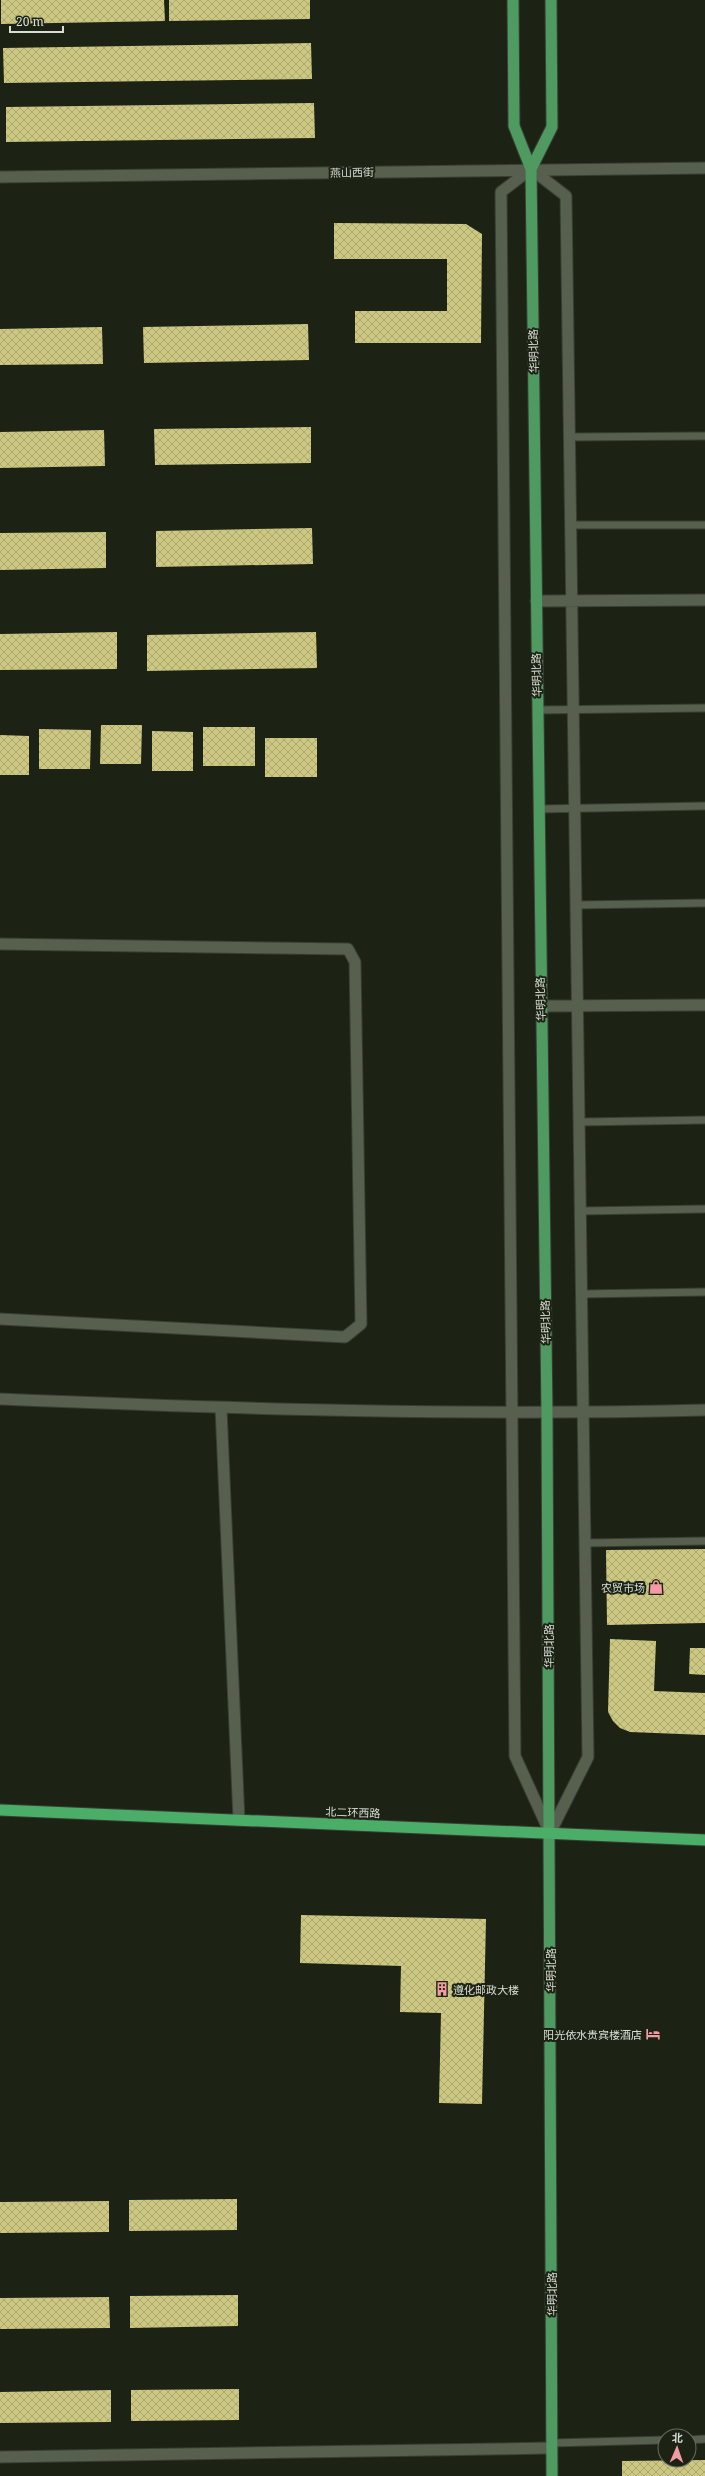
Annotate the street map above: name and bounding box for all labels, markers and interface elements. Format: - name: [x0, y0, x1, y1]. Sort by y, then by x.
- scale bar: [10, 8, 63, 34]
- text: 20 m: [16, 13, 44, 30]
- street label: 燕山西街: [330, 164, 374, 180]
- street label: 华明北路: [525, 329, 541, 373]
- street label: 华明北路: [528, 653, 544, 697]
- street label: 华明北路: [532, 977, 548, 1021]
- street label: 华明北路: [537, 1300, 553, 1344]
- shop icon: 农贸市场: [648, 1579, 664, 1595]
- place label: 农贸市场: [601, 1580, 645, 1595]
- street label: 华明北路: [541, 1624, 556, 1668]
- street label: 北二环西路: [325, 1804, 381, 1820]
- street label: 华明北路: [543, 1948, 558, 1992]
- building icon: 遵化邮政大楼: [434, 1981, 450, 1997]
- place label: 遵化邮政大楼: [453, 1982, 519, 1997]
- hotel icon: 阳光依水贵宾楼酒店: [645, 2026, 661, 2042]
- place label: 阳光依水贵宾楼酒店: [543, 2027, 642, 2042]
- street label: 华明北路: [544, 2272, 559, 2316]
- north arrow: [657, 2428, 697, 2468]
- text: 北: [672, 2430, 683, 2445]

